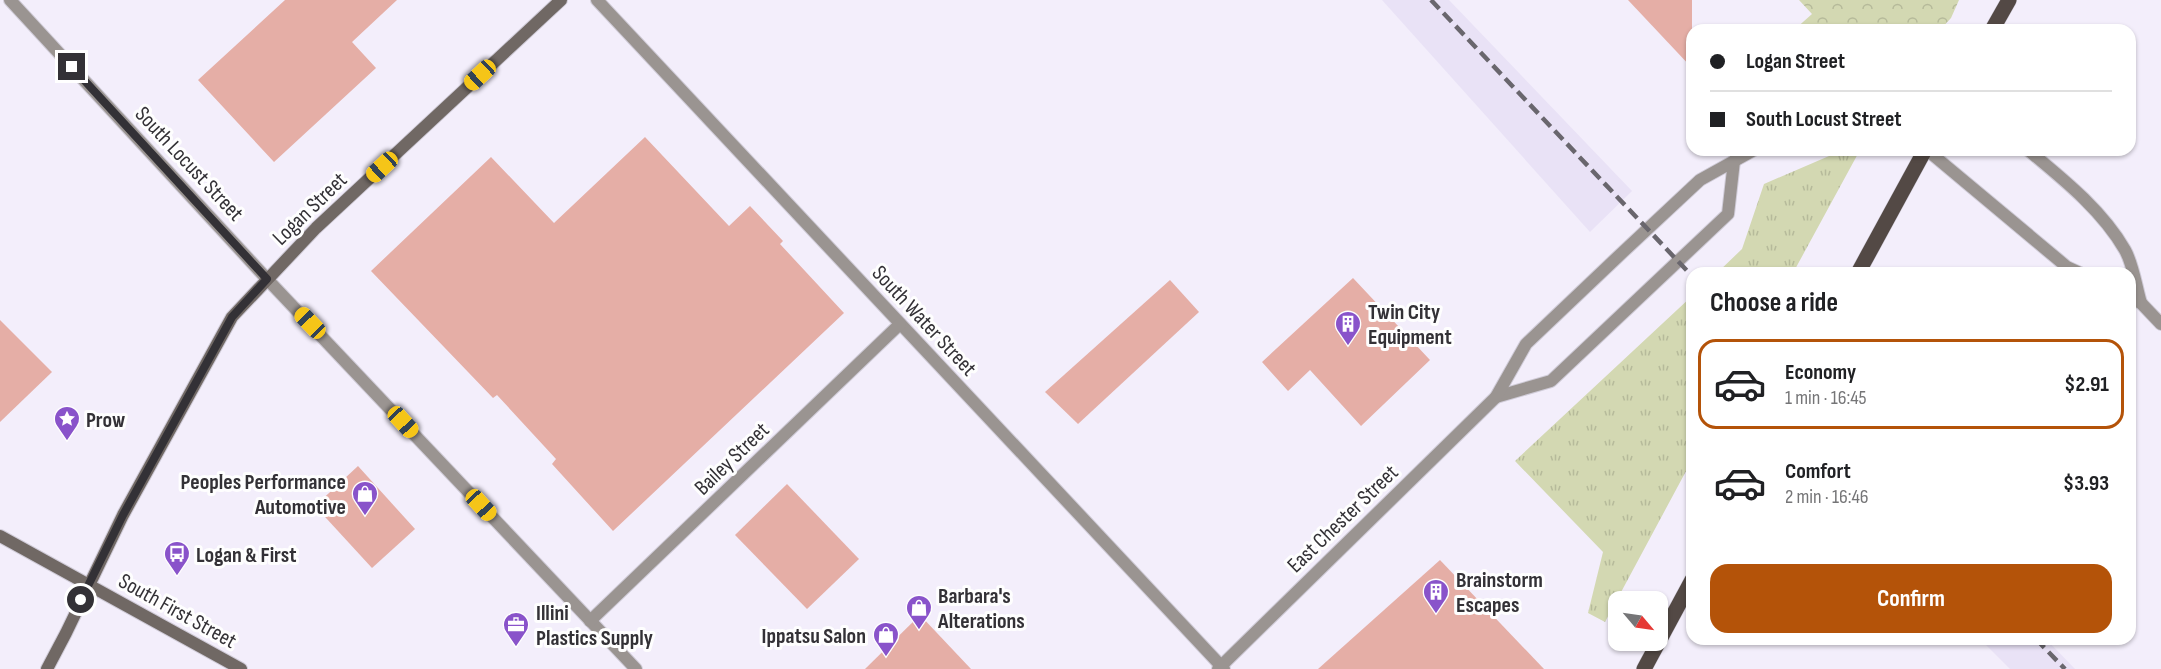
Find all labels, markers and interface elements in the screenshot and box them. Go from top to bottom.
text: Logan Street [1746,48,1845,75]
route end [58,53,85,80]
car [461,56,499,94]
street label: South Locust Street [129,101,249,227]
text: South Locust Street [1746,106,1902,133]
car [363,148,401,186]
street label: Logan Street [267,167,353,251]
street label: South Water Street [866,260,982,382]
text: Choose a ride [1710,287,1838,319]
place label: Twin City Equipment [1368,299,1452,351]
car [291,304,329,342]
building icon: Twin City Equipment [1333,309,1363,347]
icon: car [1713,357,1767,411]
text: Economy [1785,359,1856,386]
text: $2.91 [2064,371,2109,398]
text: 1 min · 16:45 [1785,386,1867,410]
car [384,403,422,441]
place icon: Prow [52,404,82,442]
place label: Prow [86,407,125,434]
street label: Bailey Street [689,417,775,501]
icon: car [1713,456,1767,510]
text: Comfort [1785,458,1851,485]
street label: East Chester Street [1282,459,1404,579]
place label: Peoples Performance Automotive [180,469,346,521]
text: $3.93 [2063,470,2109,497]
shop icon: Peoples Performance Automotive [350,479,380,517]
text: 2 min · 16:46 [1785,485,1869,509]
car [462,486,500,524]
bus stop icon: Logan & First [162,539,192,577]
place label: Logan & First [196,542,296,569]
button: Confirm [1710,564,2112,633]
place label: Brainstorm Escapes [1456,567,1543,619]
street label: South First Street [114,568,241,655]
building icon: Brainstorm Escapes [1421,577,1451,615]
place label: Barbara's Alterations [937,583,1025,635]
route start [67,586,94,613]
north arrow [1608,591,1668,651]
map controls [1608,591,1668,651]
shop icon: Barbara's Alterations [904,593,934,631]
place label: Illini Plastics Supply [536,600,653,652]
office icon: Illini Plastics Supply [501,610,531,648]
shop icon: Ippatsu Salon [871,620,901,658]
place label: Ippatsu Salon [762,623,866,650]

